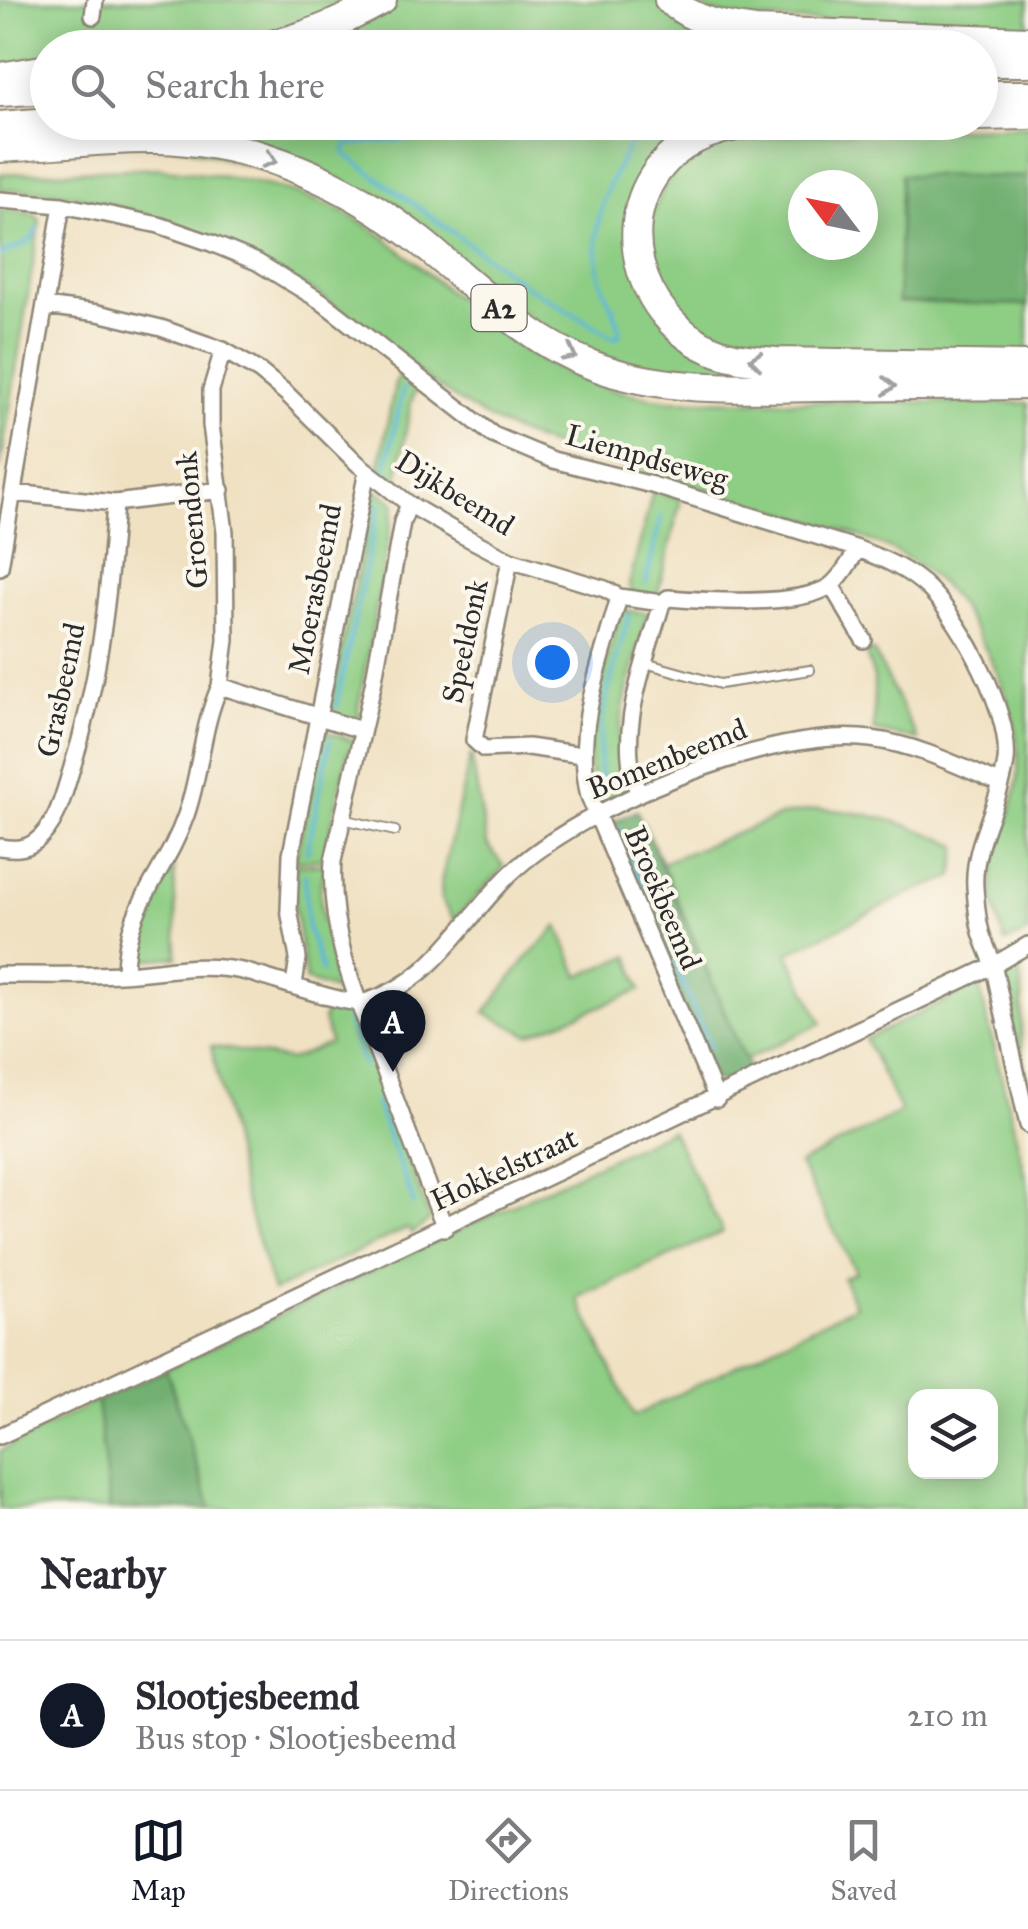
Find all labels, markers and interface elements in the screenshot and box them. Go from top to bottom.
search box [30,30,998,140]
icon: search [65,58,120,113]
text: Search here [145,62,325,108]
one-way arrow [261,148,278,168]
north arrow [788,170,878,260]
road number: A2 [472,285,526,331]
one-way arrow [559,342,577,361]
one-way arrow [747,350,763,371]
one-way arrow [882,376,898,397]
street label: Liempdseweg [562,417,733,498]
street label: Dijkbeemd [389,443,521,543]
street label: Groendonk [168,450,216,590]
street label: Moerasbeemd [281,501,349,677]
street label: Speeldonk [434,576,496,706]
street label: Grasbeemd [29,619,93,761]
your location [527,637,578,688]
street label: Bomenbeemd [582,711,752,807]
street label: Broekbeemd [617,821,709,975]
pin: A [360,990,426,1072]
street label: Hokkelstraat [425,1119,583,1219]
map controls [908,1389,998,1479]
button: layers [908,1389,998,1479]
text: Nearby [40,1548,165,1600]
text: Slootjesbeemd [135,1673,359,1719]
text: A [62,1696,83,1735]
text: 210 m [907,1696,988,1735]
text: Bus stop · Slootjesbeemd [135,1719,457,1758]
tab: Map [131,1813,186,1908]
tab: Directions [448,1813,569,1908]
tab: Saved [831,1813,897,1908]

